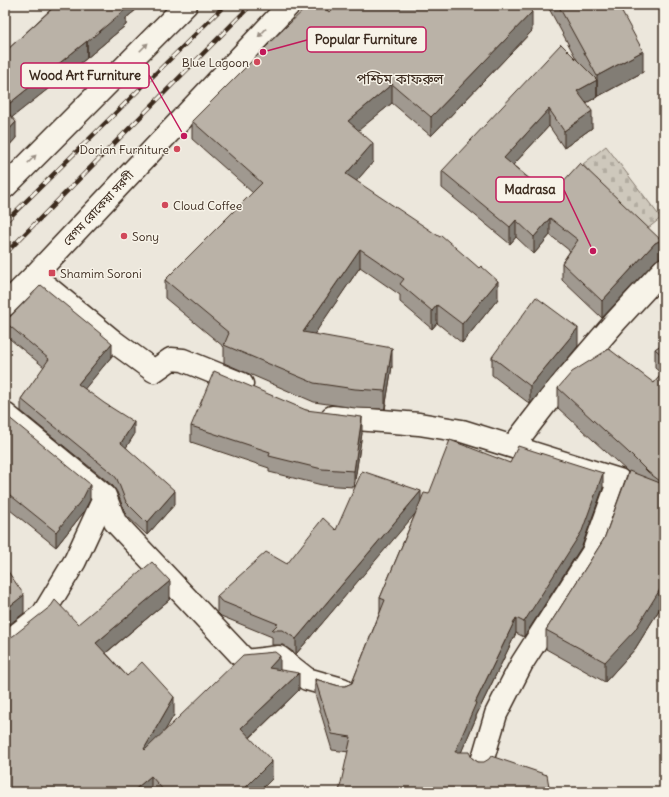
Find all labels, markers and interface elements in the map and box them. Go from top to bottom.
callout: Popular Furniture [307,27,426,52]
one-way arrow [258,29,267,38]
text: Popular Furniture [315,31,417,48]
one-way arrow [139,42,149,52]
place label: Blue Lagoon [182,55,249,70]
marker: Blue Lagoon [252,57,262,67]
callout: Wood Art Furniture [21,63,149,88]
text: Wood Art Furniture [29,67,141,84]
district label: পশ্চিম কাফরুল [357,70,444,88]
place label: Dorian Furniture [80,142,169,157]
marker: Dorian Furniture [172,144,182,154]
one-way arrow [28,154,37,164]
street label: বেগম রোকেয়া সরণী [59,167,137,249]
callout: Madrasa [496,177,564,202]
text: Madrasa [504,181,556,198]
place label: Cloud Coffee [173,198,242,213]
marker: Cloud Coffee [160,200,170,210]
place label: Sony [132,229,159,244]
marker: Sony [119,231,129,241]
place label: Shamim Soroni [60,266,142,281]
marker: Shamim Soroni [47,268,57,278]

